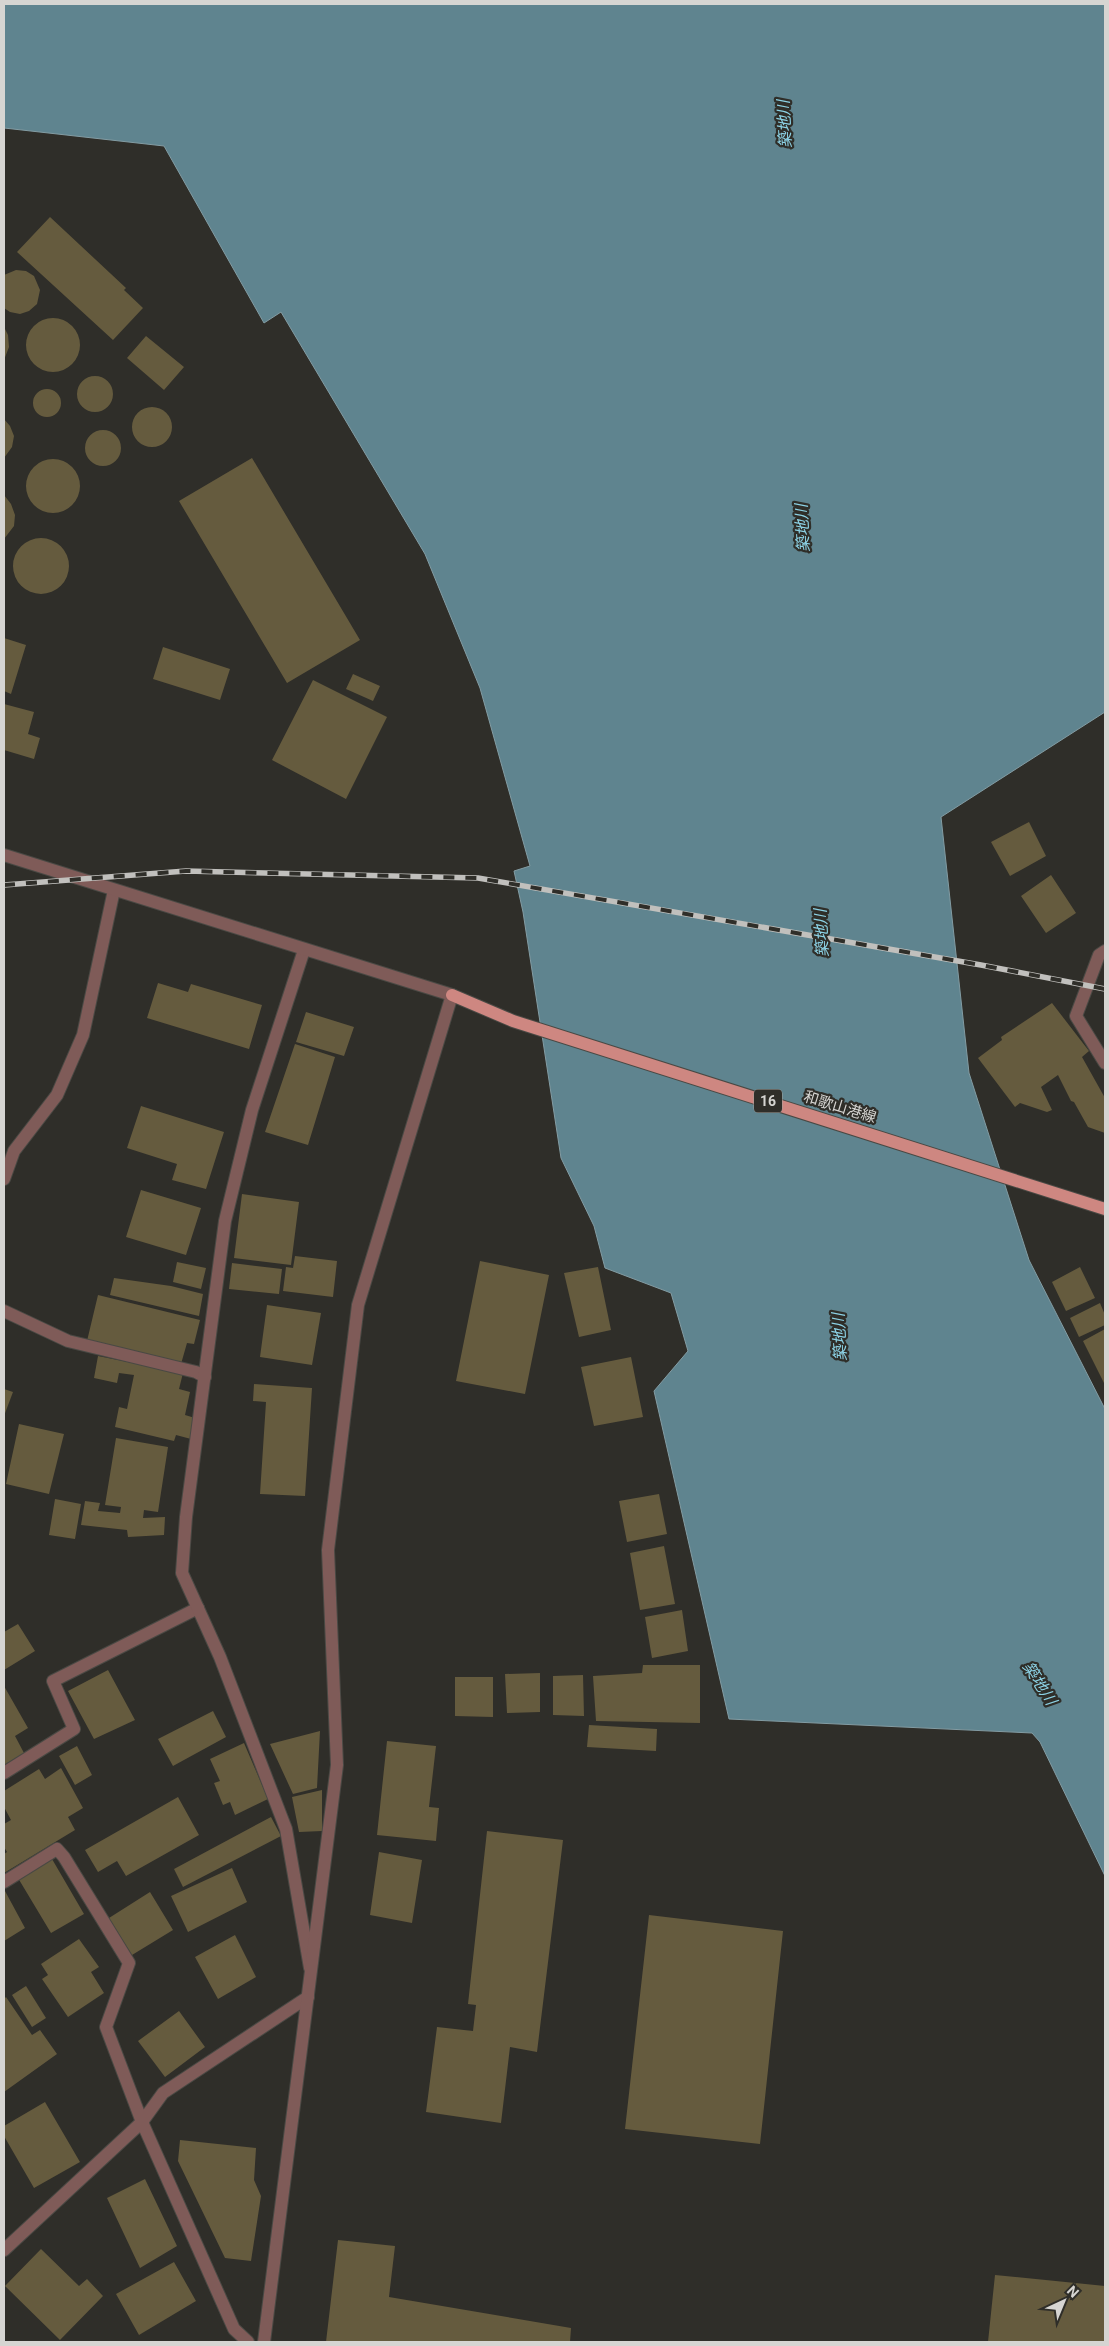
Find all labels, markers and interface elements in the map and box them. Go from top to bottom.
water label: 築地川 [774,98,795,148]
water label: 築地川 [792,502,813,552]
water label: 築地川 [811,907,832,957]
street label: 和歌山港線 [801,1087,879,1127]
road number: 16 [754,1090,782,1112]
water label: 築地川 [829,1311,850,1361]
water label: 築地川 [1019,1658,1062,1710]
north arrow [1039,2276,1089,2326]
text: N [1064,2282,1082,2301]

